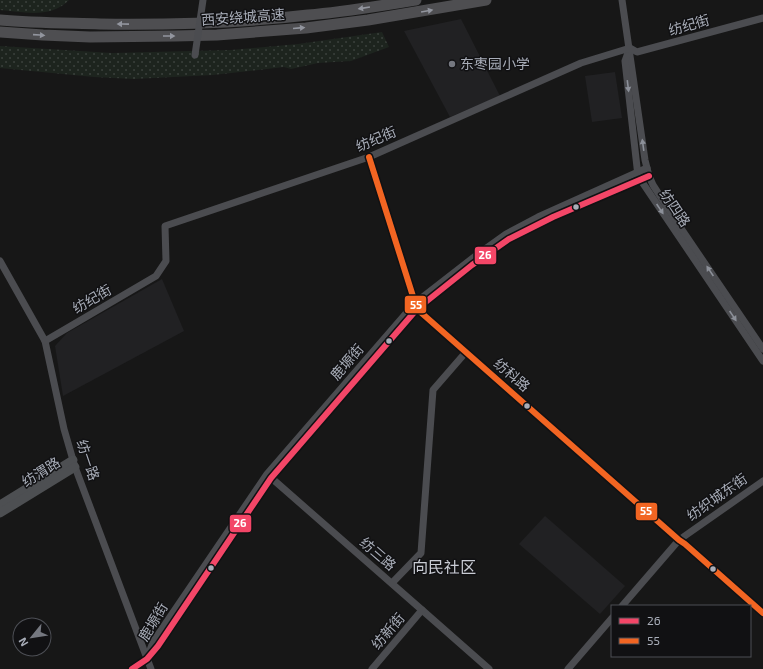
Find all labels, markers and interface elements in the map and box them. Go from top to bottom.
street label: 西安绕城高速 [200,5,285,28]
one-way arrow [358,5,370,11]
one-way arrow [421,8,433,14]
street label: 纺纪街 [666,11,711,38]
one-way arrow [116,21,129,27]
one-way arrow [293,25,305,32]
one-way arrow [33,31,45,38]
one-way arrow [163,33,176,39]
place label: 东枣园小学 [460,55,530,72]
marker: 东枣园小学 [447,59,457,69]
one-way arrow [624,80,631,92]
street label: 纺纪街 [353,123,398,155]
one-way arrow [640,139,646,151]
street label: 纺四路 [657,186,694,230]
unlabelled marker [571,202,581,212]
one-way arrow [656,203,664,214]
line badge: 26 [474,246,497,265]
text: 26 [479,248,492,261]
one-way arrow [706,266,714,276]
street label: 纺纪街 [69,281,114,316]
line badge: 55 [404,295,427,314]
text: 55 [410,298,422,311]
one-way arrow [729,311,737,322]
unlabelled marker [384,336,394,346]
street label: 鹿塬街 [326,340,367,383]
street label: 纺科路 [491,354,534,395]
unlabelled marker [522,401,532,411]
street label: 纺一路 [74,437,103,482]
street label: 纺渭路 [18,453,63,490]
street label: 纺织城东街 [683,470,750,524]
line badge: 55 [635,502,658,521]
text: 55 [640,504,652,517]
line badge: 26 [229,514,252,533]
text: 26 [234,516,247,529]
street label: 纺三路 [357,533,400,574]
district label: 向民社区 [412,557,476,576]
unlabelled marker [206,563,216,573]
unlabelled marker [708,564,718,574]
street label: 鹿塬街 [134,599,171,644]
legend [611,605,751,657]
street label: 纺新街 [367,609,408,652]
text: 26 [647,613,661,627]
north arrow [12,617,52,657]
text: 55 [647,633,660,647]
text: N [15,636,31,649]

